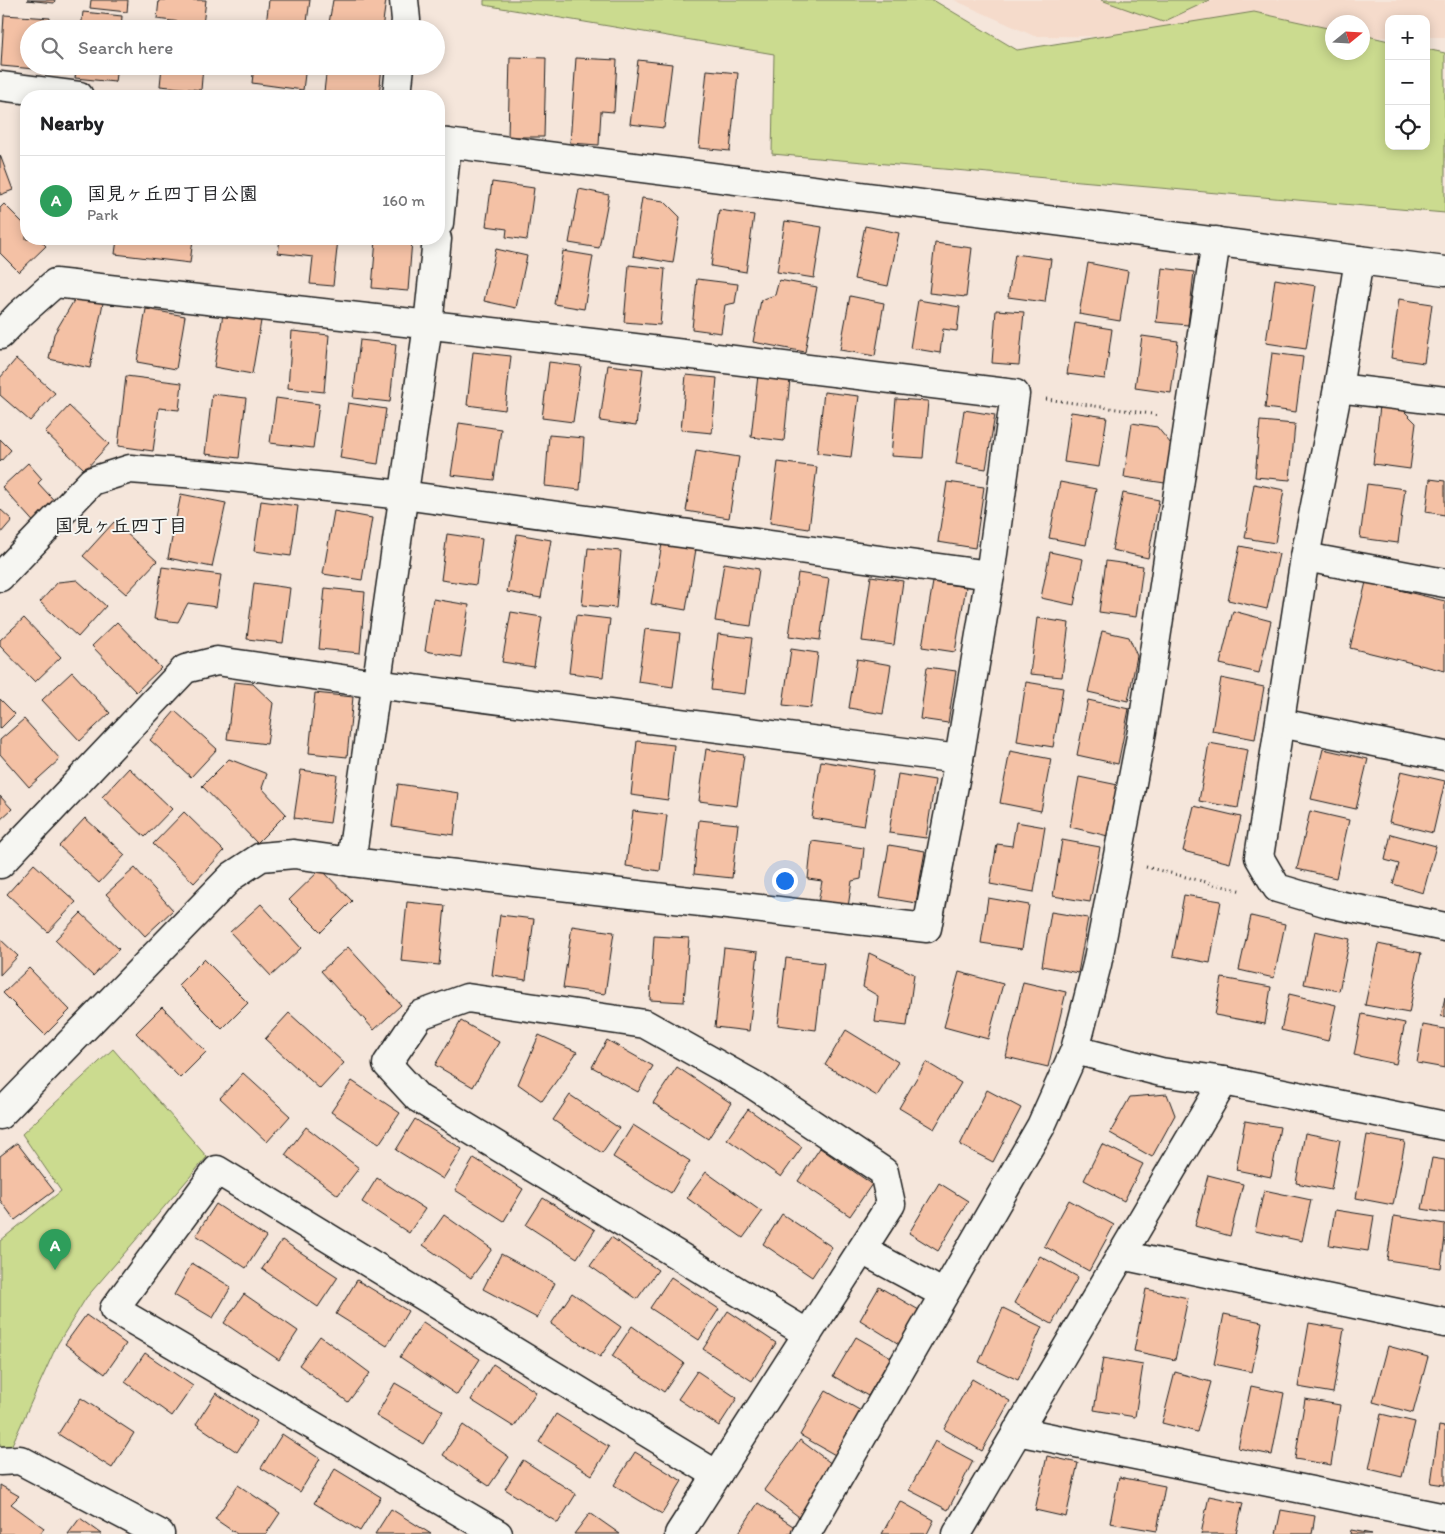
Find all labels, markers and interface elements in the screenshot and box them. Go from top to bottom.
north arrow [1325,15,1370,60]
map controls [1385,15,1430,150]
button: + [1385,15,1430,60]
search box [20,20,445,75]
icon: search [38,34,66,62]
text: Search here [78,36,173,59]
button: − [1385,60,1430,105]
button: locate [1385,105,1430,150]
text: Nearby [40,110,104,135]
text: 国見ヶ丘四丁目公園 [87,182,258,205]
text: A [51,191,61,210]
text: 160 m [382,191,425,210]
text: Park [87,205,118,224]
district label: 国見ヶ丘四丁目 [54,514,188,537]
your location [772,868,798,894]
pin: A [39,1229,71,1270]

